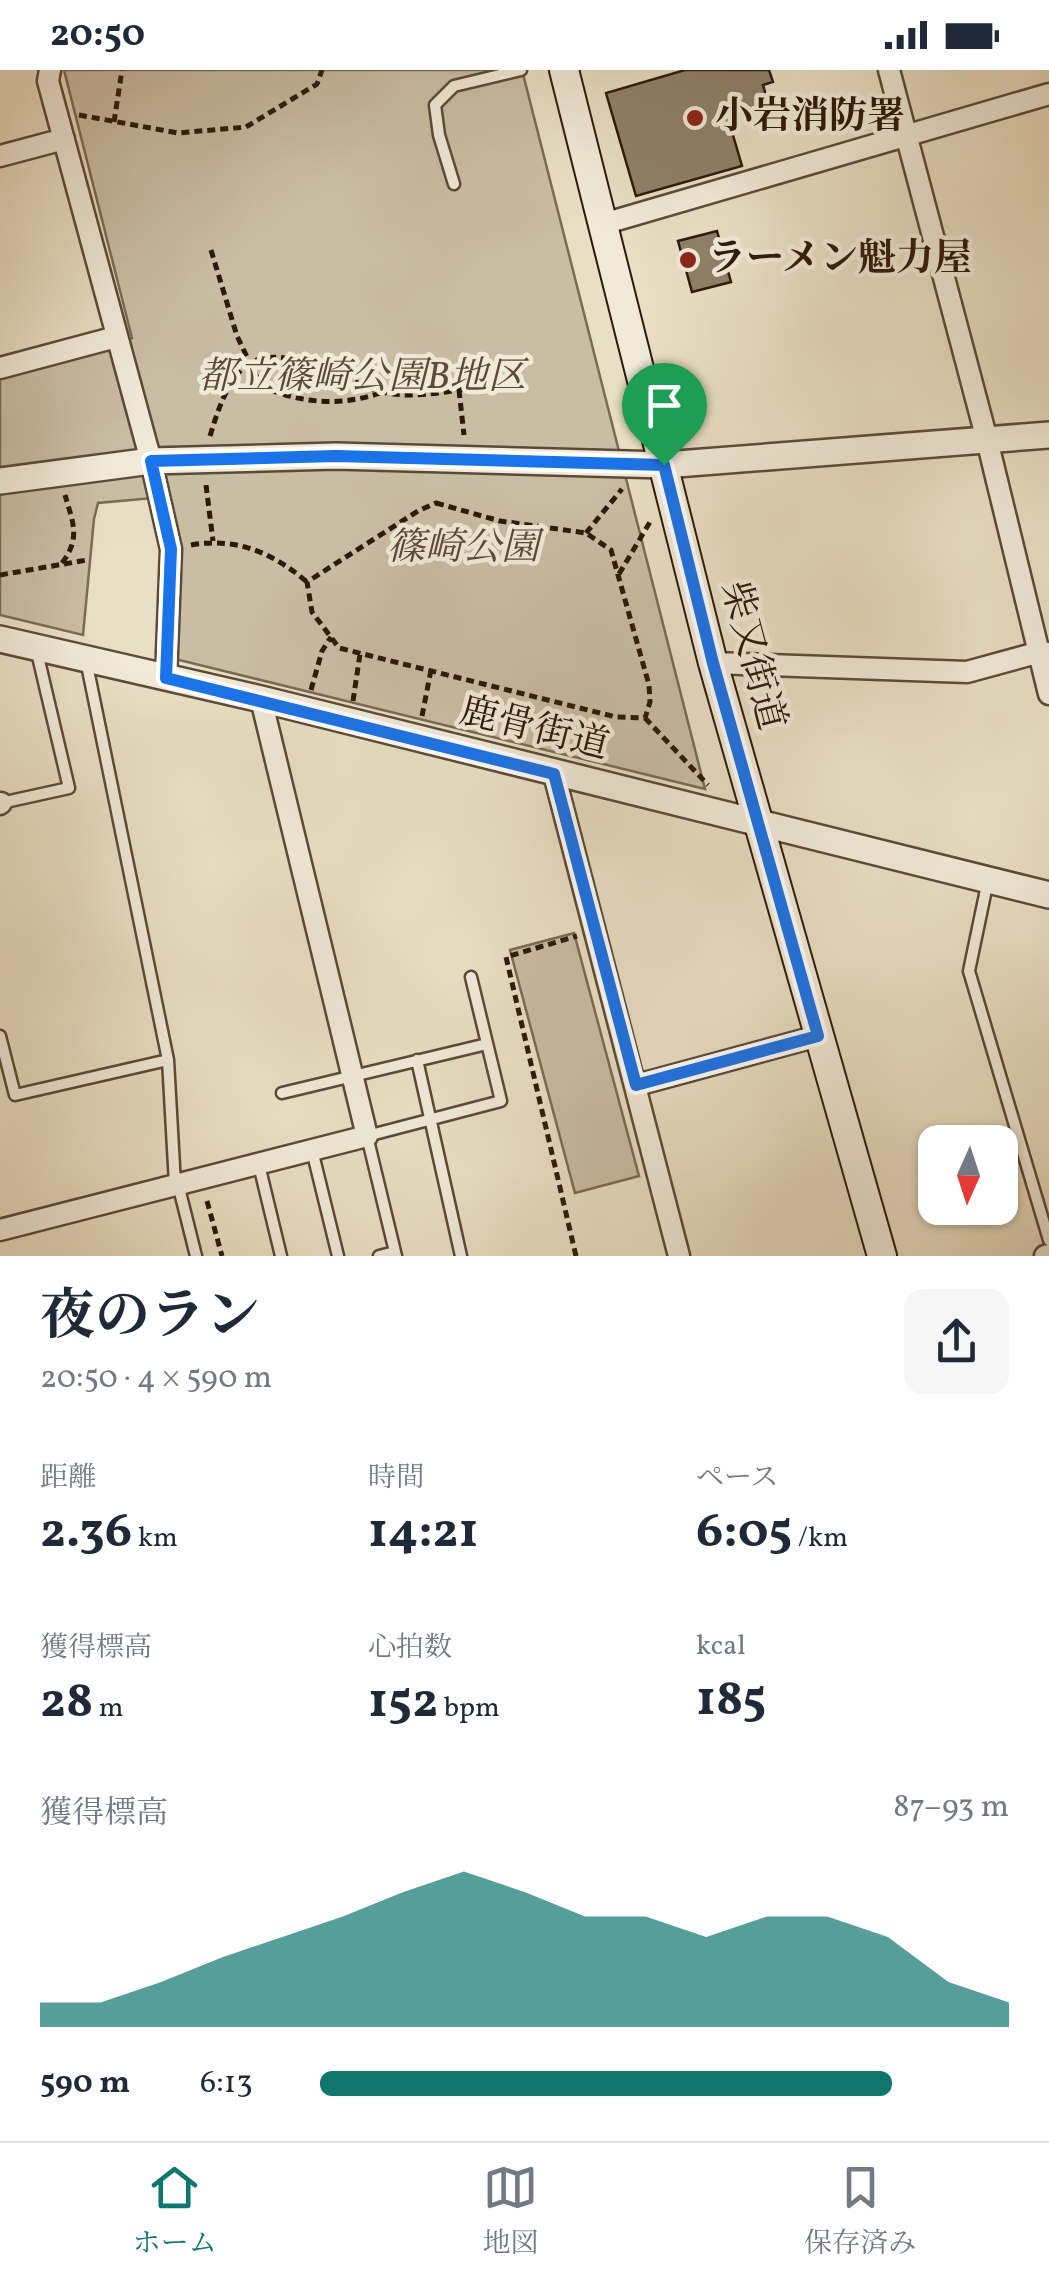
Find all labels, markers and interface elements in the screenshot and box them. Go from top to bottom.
text: 20:50 [50,9,145,62]
place label: 小岩消防署 [715,92,905,145]
marker: 小岩消防署 [684,107,706,129]
place label: ラーメン魁力屋 [708,234,972,287]
marker: ラーメン魁力屋 [677,249,699,271]
park label: 都立篠崎公園B地区 [199,352,529,405]
pin [622,363,707,466]
icon: arrive [637,378,692,433]
park label: 篠崎公園 [387,523,545,576]
street label: 柴又街道 [706,576,796,736]
street label: 鹿骨街道 [454,686,614,774]
north arrow [918,1125,1018,1225]
map controls [918,1125,1018,1225]
text: 夜のラン [40,1281,260,1357]
button: share [904,1289,1009,1394]
text: 20:50 · 4 × 590 m [40,1357,272,1401]
text: 距離 [40,1459,96,1498]
text: 時間 [368,1459,424,1498]
text: ペース [696,1459,779,1498]
text: 2.36 [40,1498,132,1568]
text: 14:21 [368,1498,479,1568]
text: 6:05 [696,1498,792,1568]
text: km [132,1519,178,1558]
text: /km [792,1519,848,1558]
text: kcal [696,1627,746,1666]
text: 獲得標高 [40,1629,152,1668]
text: 心拍数 [368,1629,452,1668]
text: 185 [696,1666,766,1736]
text: 28 [40,1668,93,1738]
text: 152 [368,1668,438,1738]
text: m [93,1689,124,1728]
text: bpm [438,1689,500,1728]
text: 87–93 m [893,1786,1009,1830]
text: 獲得標高 [40,1793,168,1837]
text: 590 m [40,2062,130,2106]
text: 6:13 [200,2062,253,2106]
tab: ホーム [133,2160,217,2264]
tab: 地図 [482,2160,538,2264]
tab: 保存済み [804,2160,916,2264]

